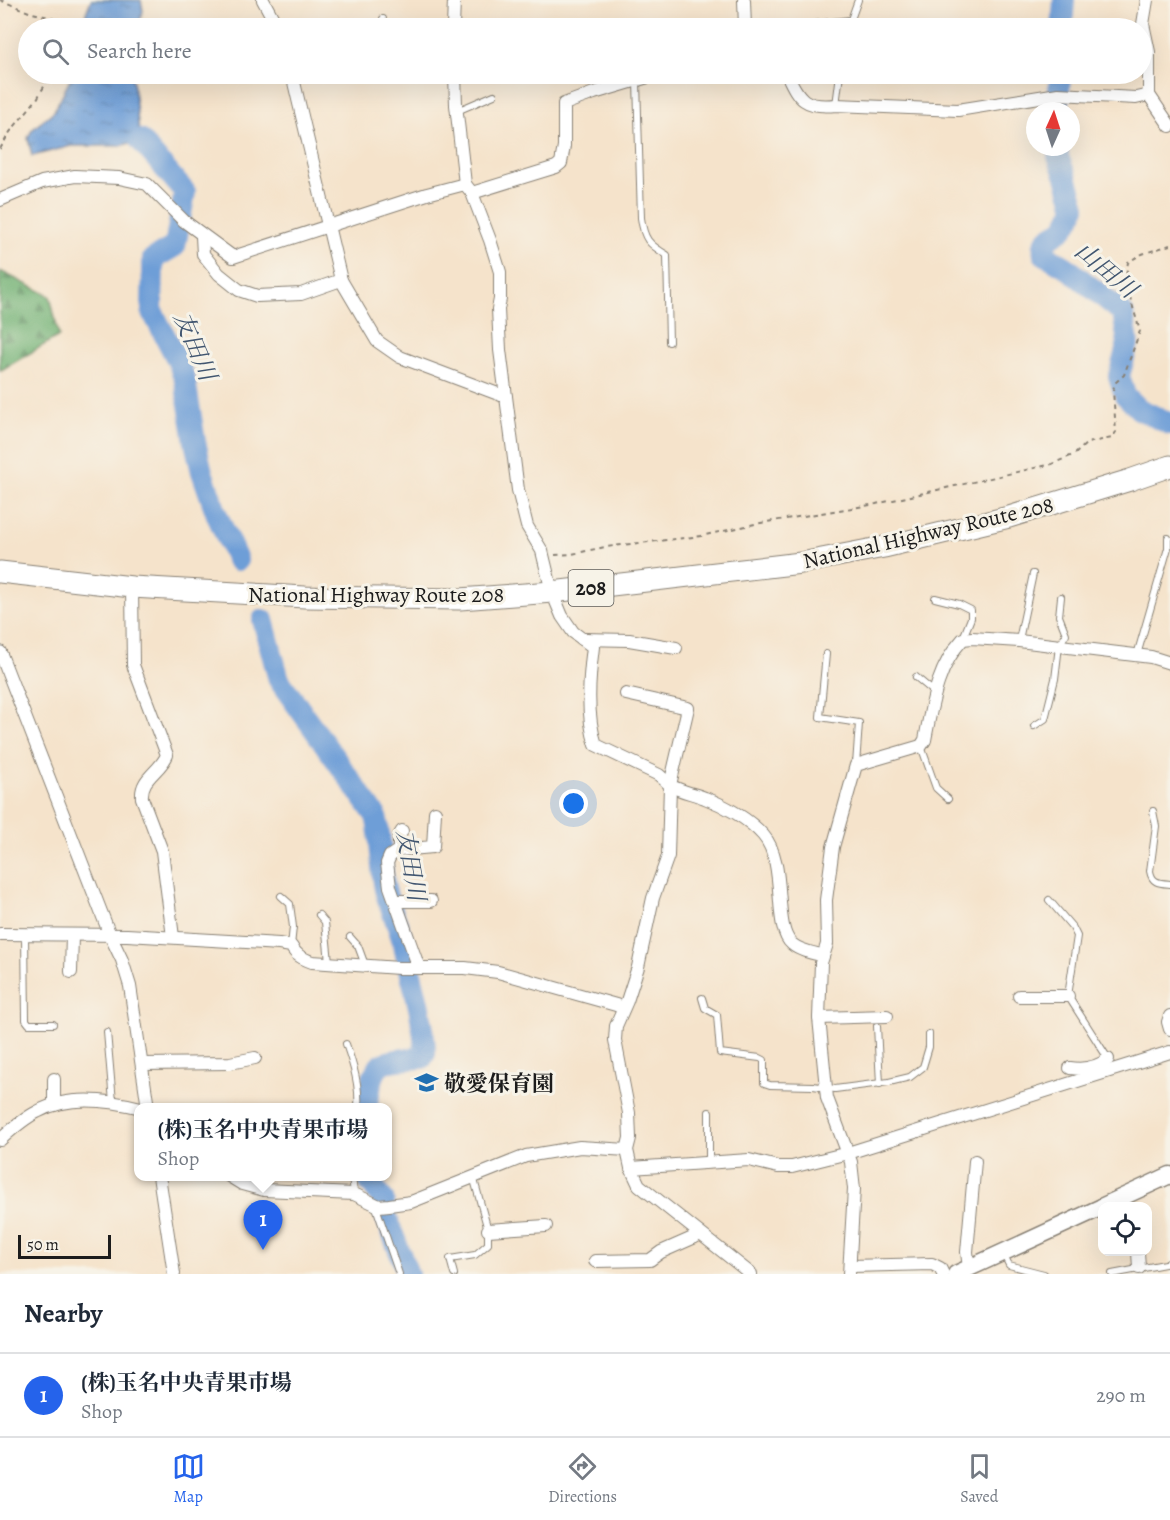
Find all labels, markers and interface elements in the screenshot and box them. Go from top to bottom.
search box [18,18,1152,84]
icon: search [39,35,72,68]
text: Search here [87,36,192,66]
north arrow [1026,102,1080,156]
water label: 山田川 [1068,235,1146,307]
water label: 友田川 [166,307,225,388]
street label: National Highway Route 208 [800,490,1056,576]
road number: 208 [568,570,614,606]
street label: National Highway Route 208 [248,580,504,610]
your location [559,789,588,818]
water label: 友田川 [389,827,434,906]
place label: 敬愛保育園 [444,1069,554,1099]
school or university icon: 敬愛保育園 [413,1070,439,1096]
popup [134,1103,392,1181]
text: (株)玉名中央青果市場 [158,1115,368,1145]
text: Shop [158,1145,199,1172]
pin: 1 [244,1200,282,1250]
map controls [1098,1202,1152,1256]
button: locate [1098,1202,1152,1256]
scale bar [18,1232,111,1260]
text: 50 m [27,1234,59,1256]
text: Nearby [24,1296,103,1331]
text: (株)玉名中央青果市場 [81,1368,292,1398]
text: 1 [40,1382,47,1409]
text: 290 m [1096,1382,1146,1409]
text: Shop [81,1398,123,1425]
tab: Map [172,1450,205,1508]
tab: Directions [548,1450,617,1508]
tab: Saved [960,1450,998,1508]

